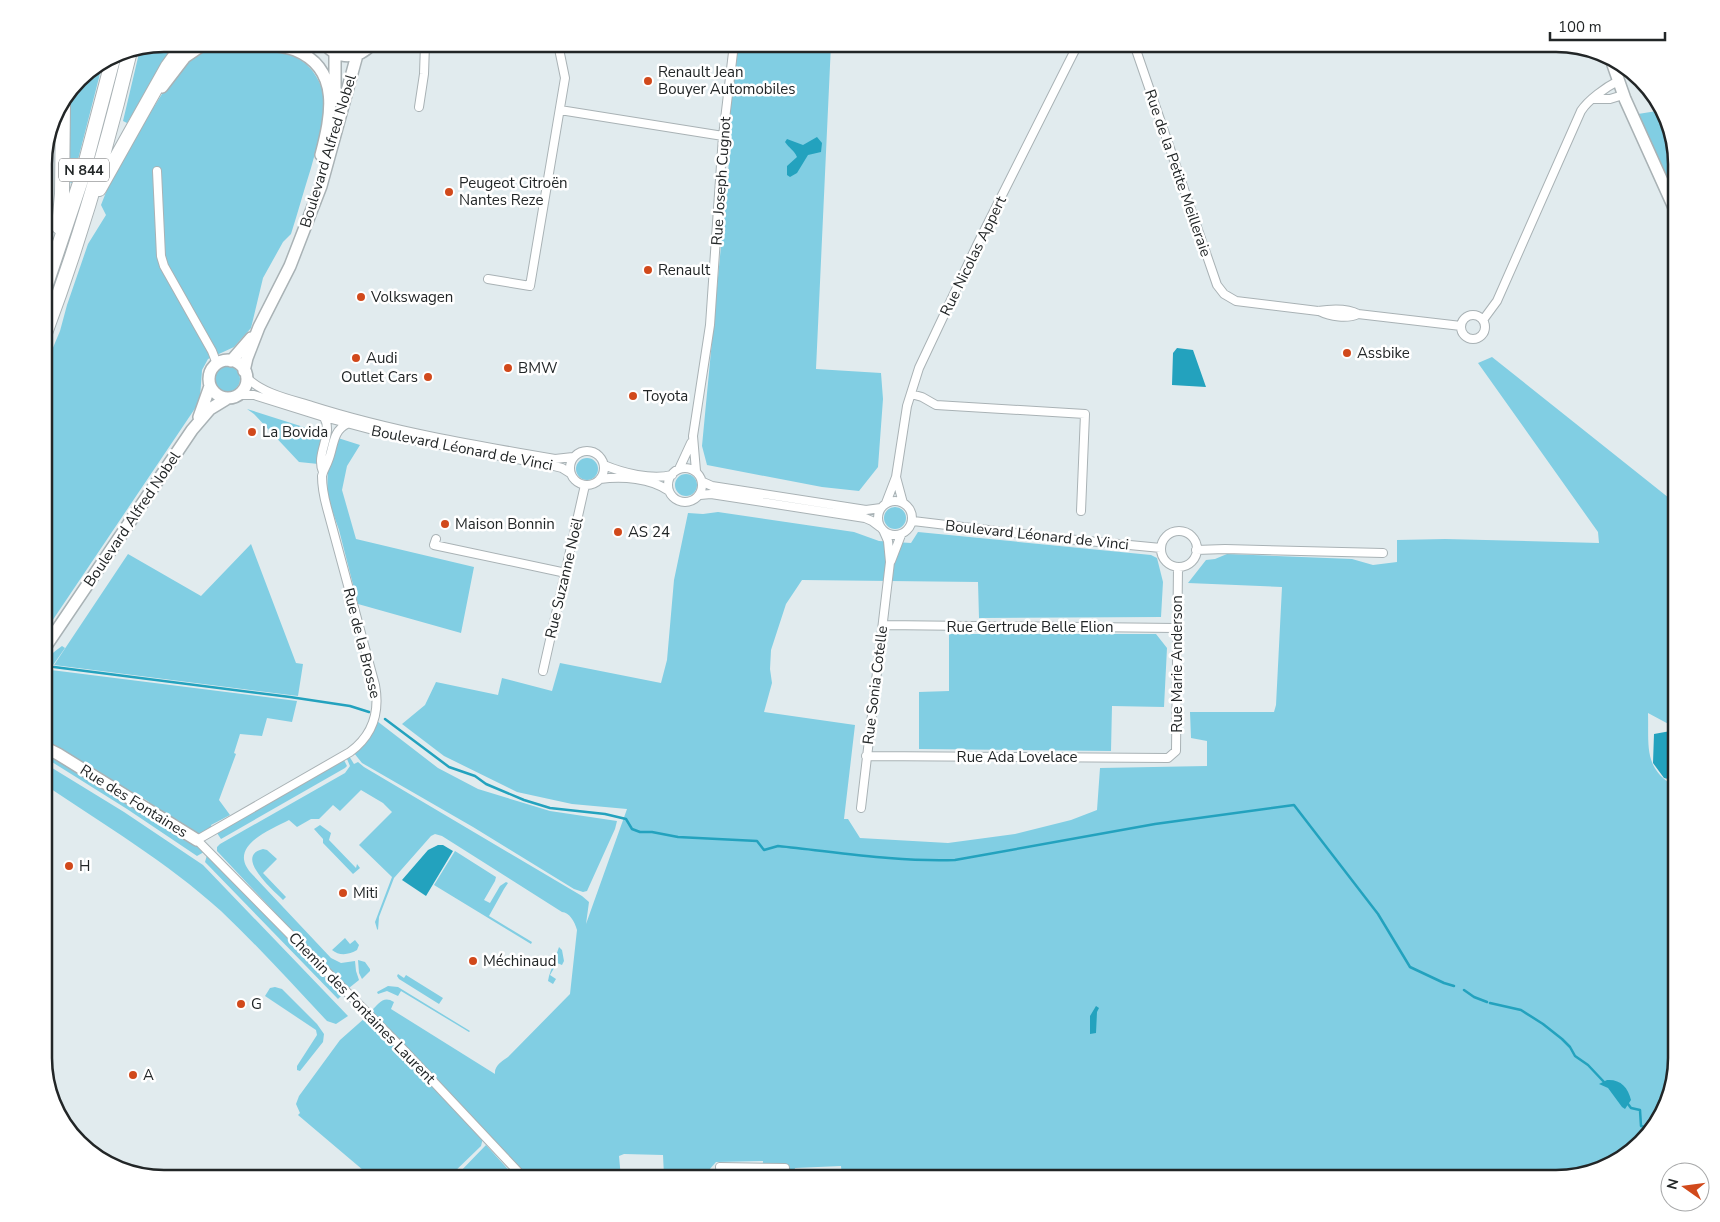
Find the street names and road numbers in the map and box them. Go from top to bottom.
street label: Boulevard Alfred Nobel [295,71,361,230]
street label: Rue de la Petite Meilleraie [1140,87,1216,259]
street label: Rue Joseph Cugnot [707,115,736,246]
road number: N 844 [59,158,109,182]
street label: Rue Nicolas Appert [935,192,1011,319]
street label: Boulevard Léonard de Vinci [369,421,555,475]
street label: Boulevard Alfred Nobel [79,447,185,591]
street label: Rue Suzanne Noël [540,515,588,640]
street label: Boulevard Léonard de Vinci [944,515,1130,555]
street label: Rue de la Brosse [339,586,385,700]
street label: Rue Marie Anderson [1167,595,1187,733]
street label: Rue Gertrude Belle Elion [947,617,1113,637]
street label: Rue Sonia Cotelle [858,624,892,745]
street label: Rue Ada Lovelace [957,747,1077,767]
street label: Rue des Fontaines [76,760,192,842]
street label: Chemin des Fontaines Laurent [284,928,440,1089]

